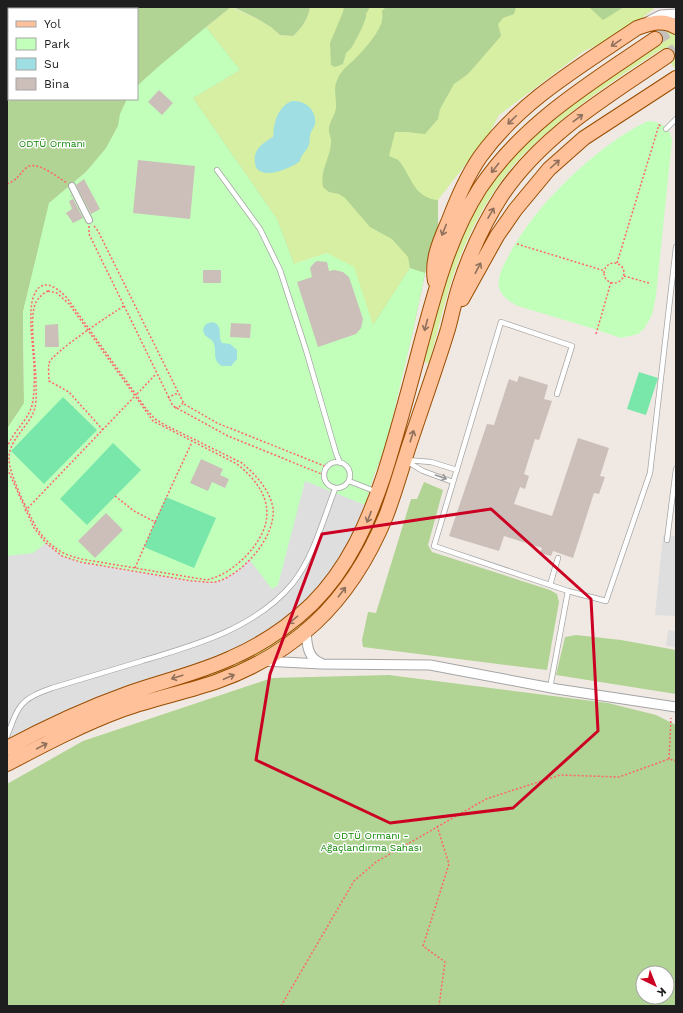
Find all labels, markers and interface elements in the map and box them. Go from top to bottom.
legend [8,8,138,100]
text: Yol [44,17,61,31]
text: Park [44,37,70,51]
one-way arrow [611,39,622,47]
text: Su [44,57,59,71]
text: Bina [44,77,69,91]
one-way arrow [572,114,583,122]
one-way arrow [507,115,517,125]
park label: ODTÜ Ormanı [19,138,85,149]
one-way arrow [550,159,560,169]
one-way arrow [491,163,499,174]
one-way arrow [488,207,496,219]
one-way arrow [440,224,448,236]
one-way arrow [475,262,483,274]
one-way arrow [422,318,429,331]
one-way arrow [409,430,417,442]
one-way arrow [435,474,447,482]
one-way arrow [365,510,373,522]
one-way arrow [338,587,347,598]
one-way arrow [288,616,299,625]
one-way arrow [222,672,234,680]
one-way arrow [171,674,184,681]
one-way arrow [35,742,47,749]
park label: ODTÜ Ormanı - Ağaçlandırma Sahası [320,830,422,853]
north arrow [635,965,675,1005]
text: K [654,985,669,1000]

